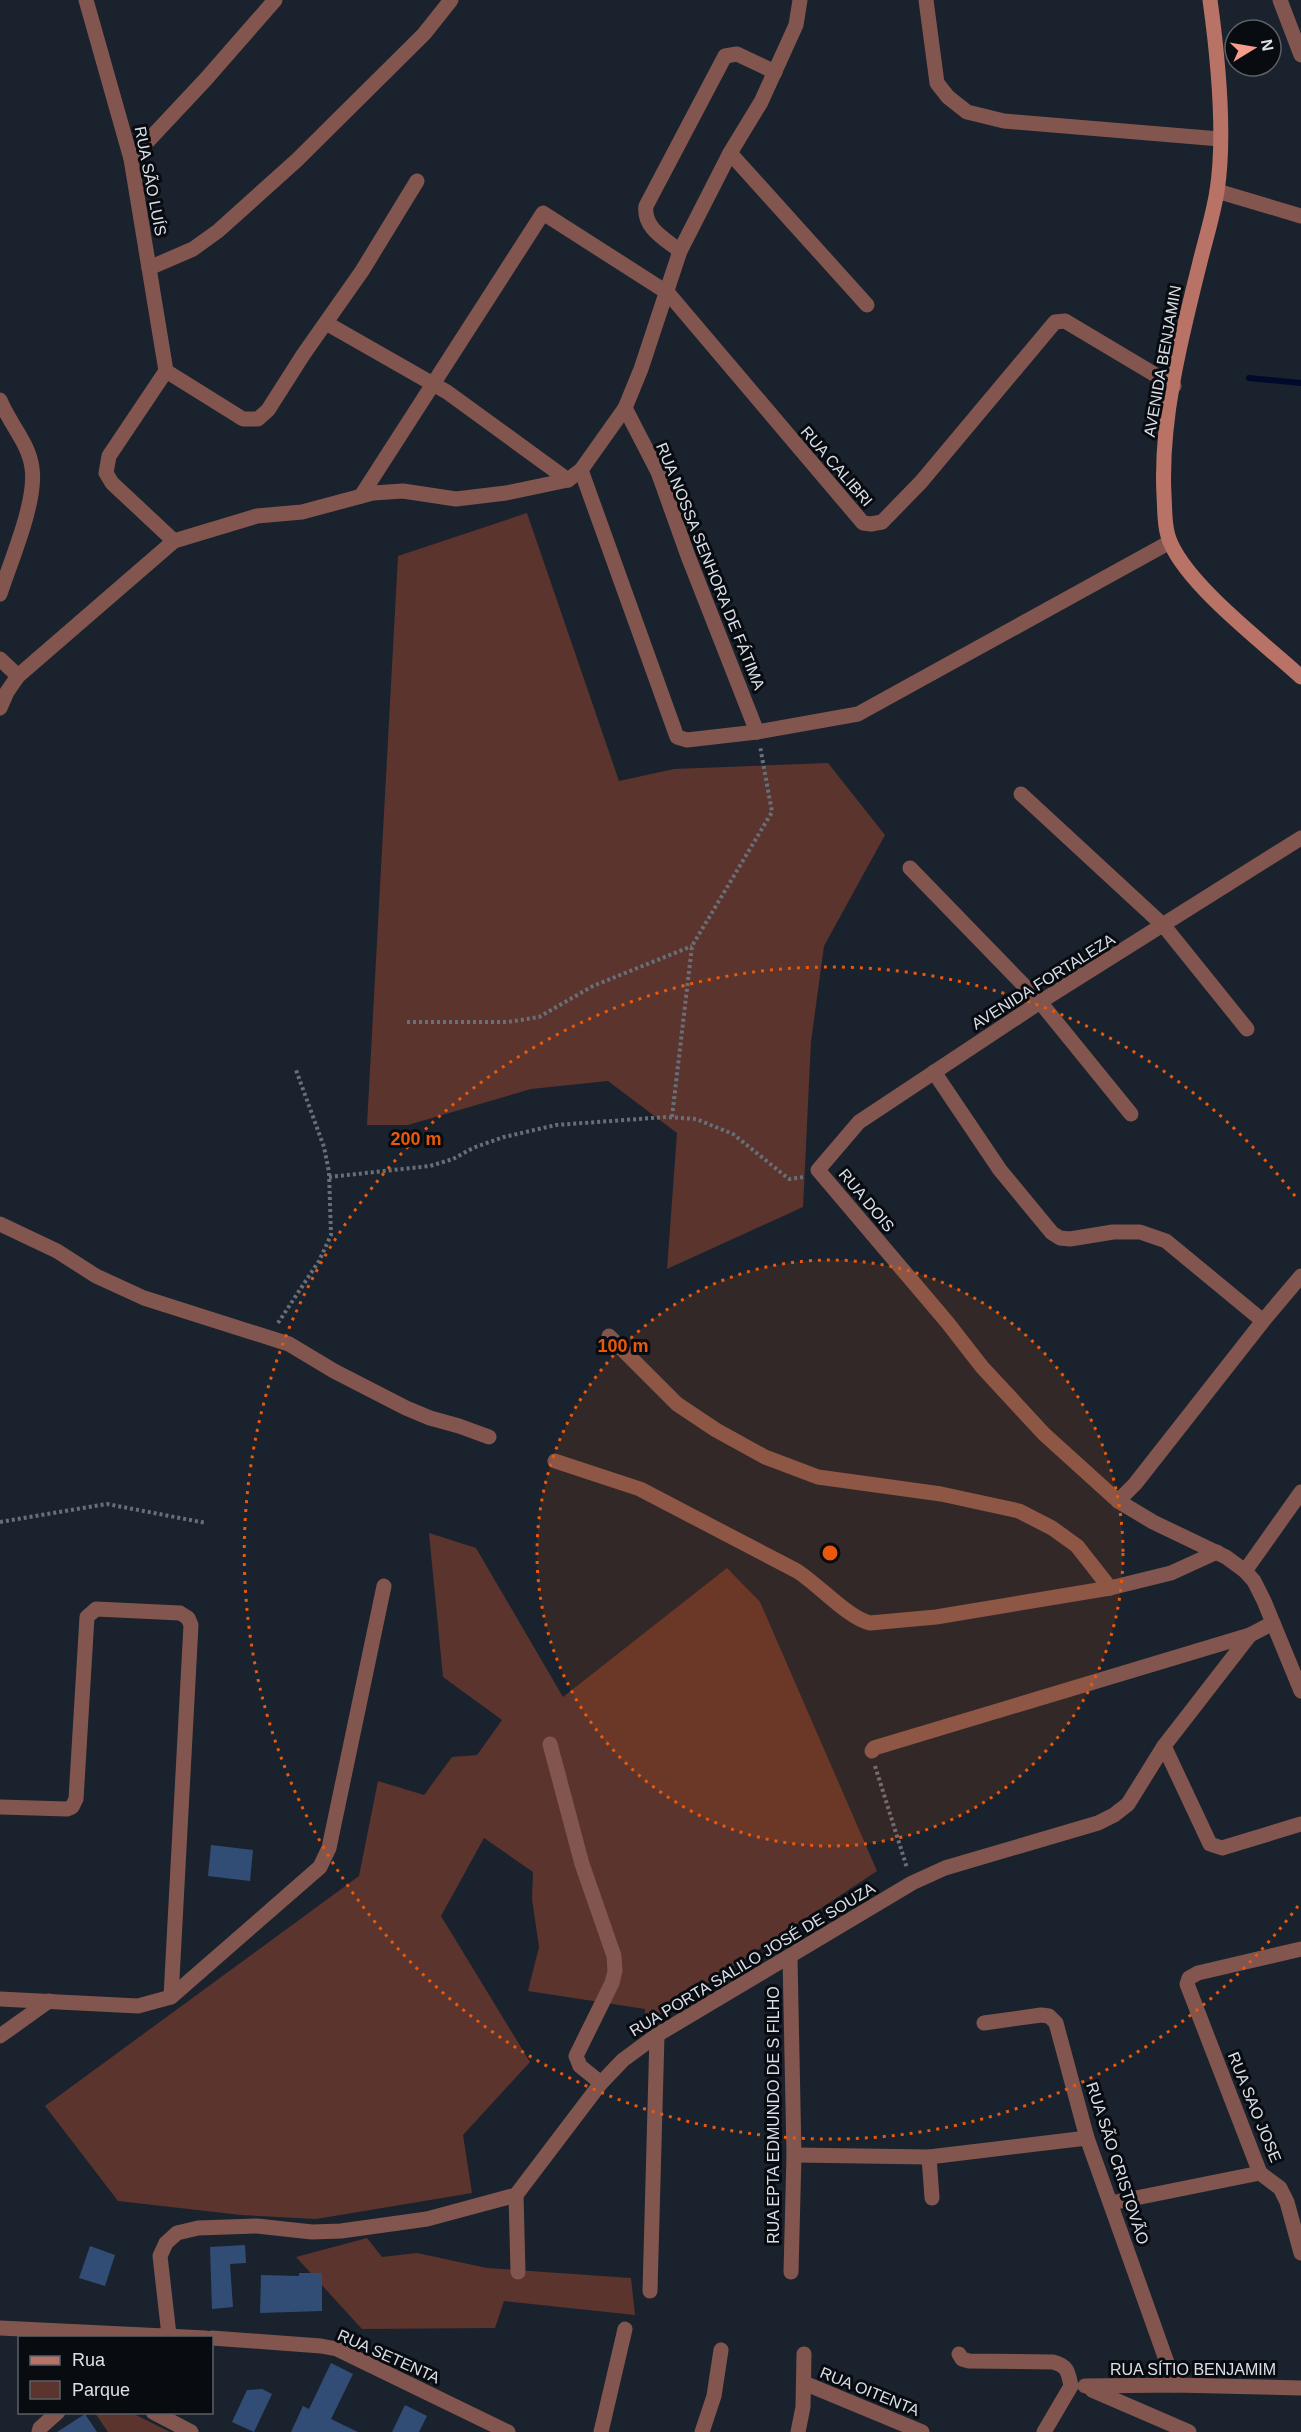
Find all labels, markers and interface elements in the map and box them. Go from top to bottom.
north arrow [1223,18,1283,78]
text: N [1258,38,1277,53]
street label: RUA SÃO LUÍS [132,125,171,237]
street label: AVENIDA BENJAMIN [1141,284,1184,438]
street label: RUA CALIBRI [798,423,876,509]
street label: RUA NOSSA SENHORA DE FÁTIMA [653,440,769,692]
street label: AVENIDA FORTALEZA [969,930,1118,1032]
text: 200 m [390,1129,442,1149]
street label: RUA DOIS [836,1166,898,1235]
text: 100 m [597,1336,649,1356]
centre of rings [820,1543,840,1563]
street label: RUA PORTA SALILO JOSÉ DE SOUZA [626,1878,878,2040]
street label: RUA EPTA EDMUNDO DE S FILHO [765,1986,782,2244]
street label: RUA SAO JOSE [1225,2050,1284,2165]
street label: RUA SÃO CRISTOVÃO [1083,2079,1154,2246]
street label: RUA SETENTA [335,2326,443,2387]
legend [18,2336,213,2414]
text: Rua [72,2350,106,2370]
street label: RUA SÍTIO BENJAMIM [1110,2360,1276,2378]
street label: RUA OITENTA [818,2364,922,2419]
text: Parque [72,2380,130,2400]

